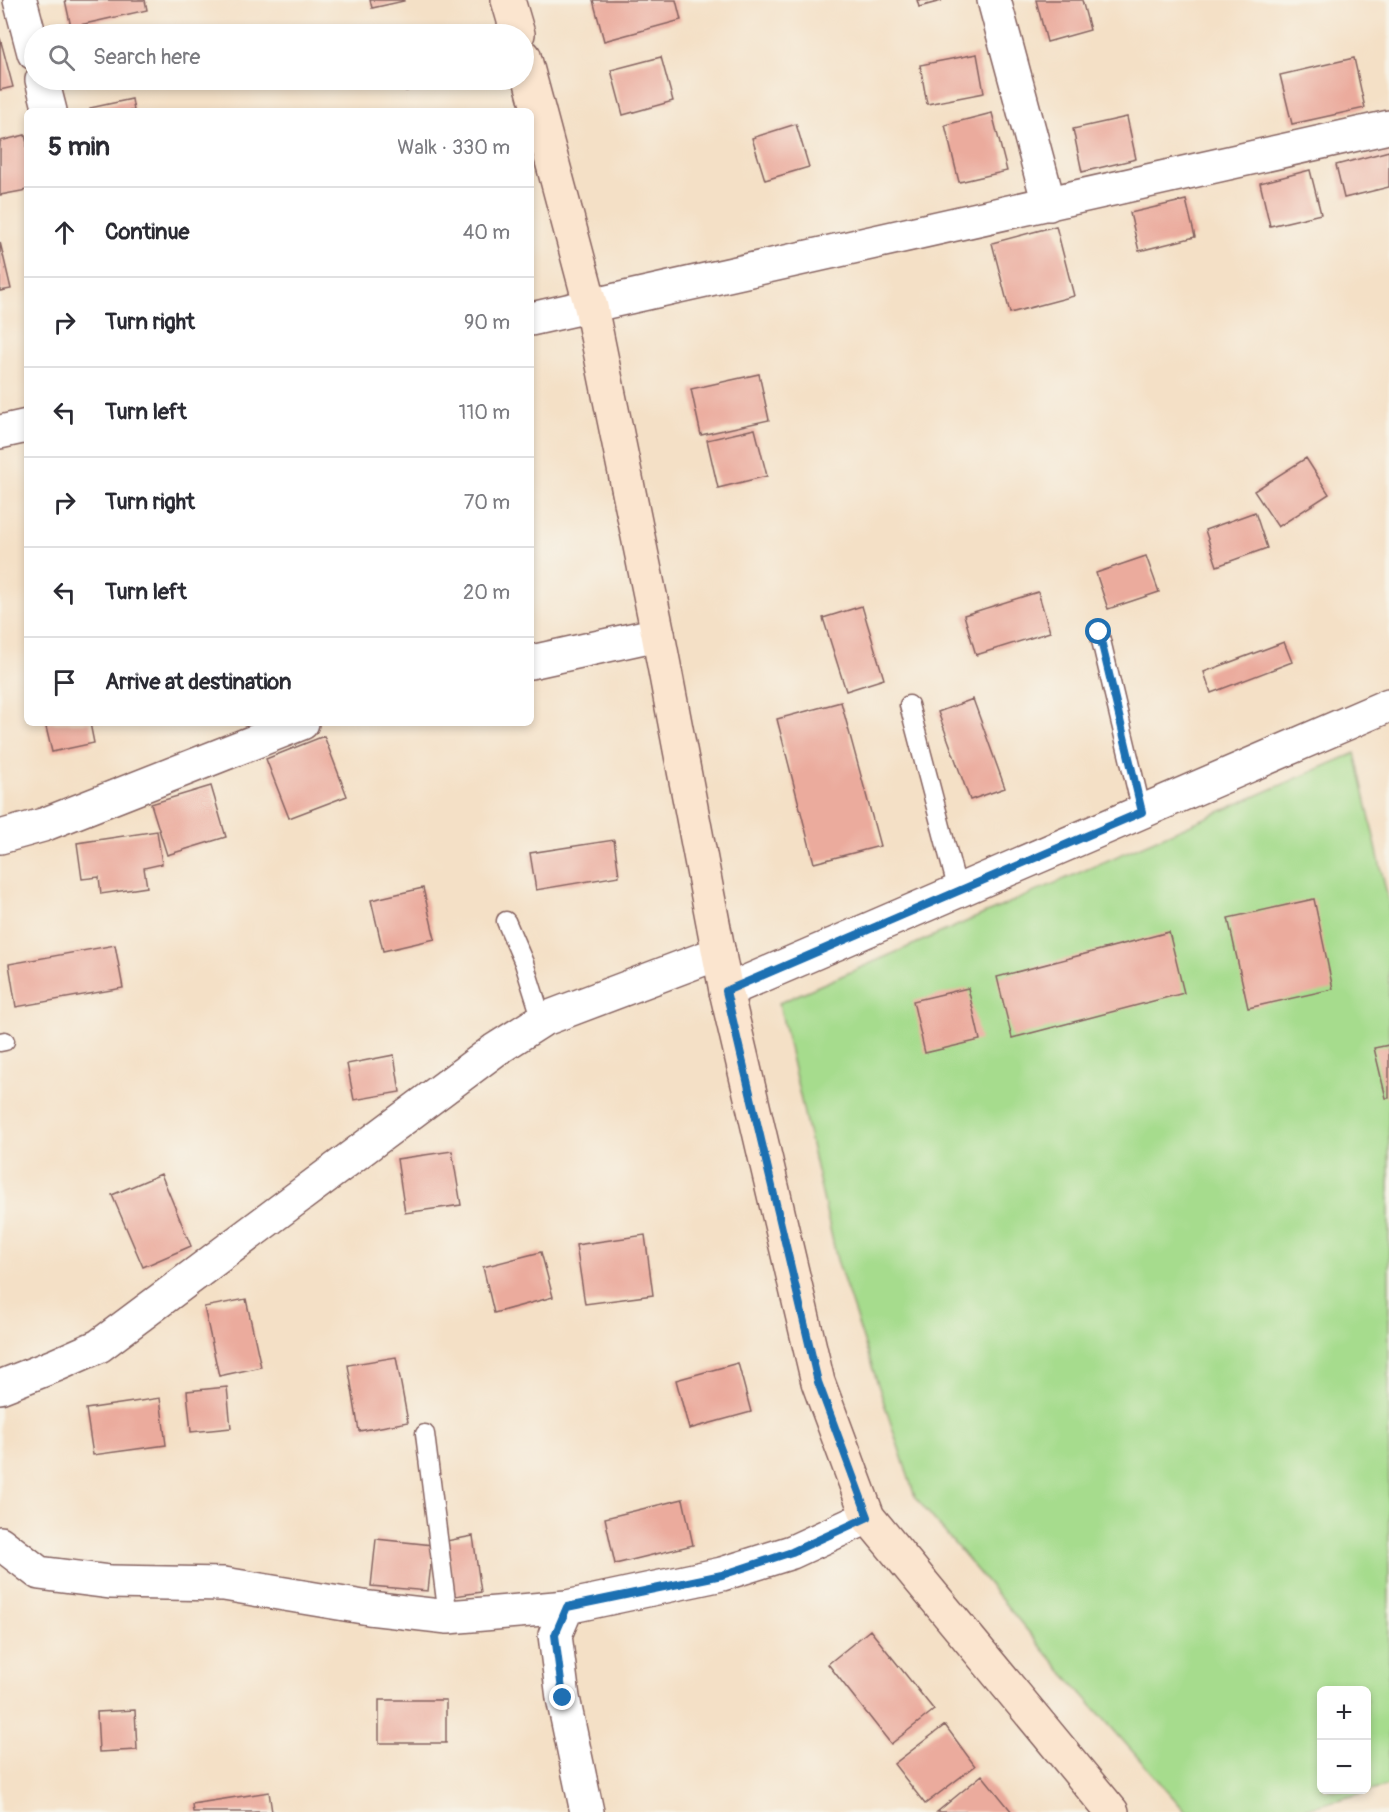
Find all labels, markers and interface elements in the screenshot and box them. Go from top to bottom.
search box [24,24,534,90]
icon: search [45,41,78,74]
text: Search here [93,43,200,71]
text: 5 min [48,131,110,163]
text: Walk · 330 m [397,135,510,160]
icon: ahead [48,216,81,249]
text: Continue [105,218,189,246]
text: 40 m [463,220,510,245]
icon: right [48,306,81,339]
text: Turn right [105,308,195,336]
text: 90 m [464,310,510,335]
icon: left [48,396,81,429]
text: Turn left [105,398,187,426]
text: 110 m [459,400,510,425]
icon: right [48,486,81,519]
text: Turn right [105,488,195,516]
text: 70 m [464,490,510,515]
icon: left [48,576,81,609]
text: Turn left [105,578,187,606]
text: 20 m [463,580,510,605]
route start [1085,618,1111,644]
icon: arrive [48,666,81,699]
text: Arrive at destination [105,668,291,696]
route end [549,1684,575,1710]
map controls [1317,1686,1371,1794]
button: + [1317,1686,1371,1740]
button: − [1317,1740,1371,1794]

